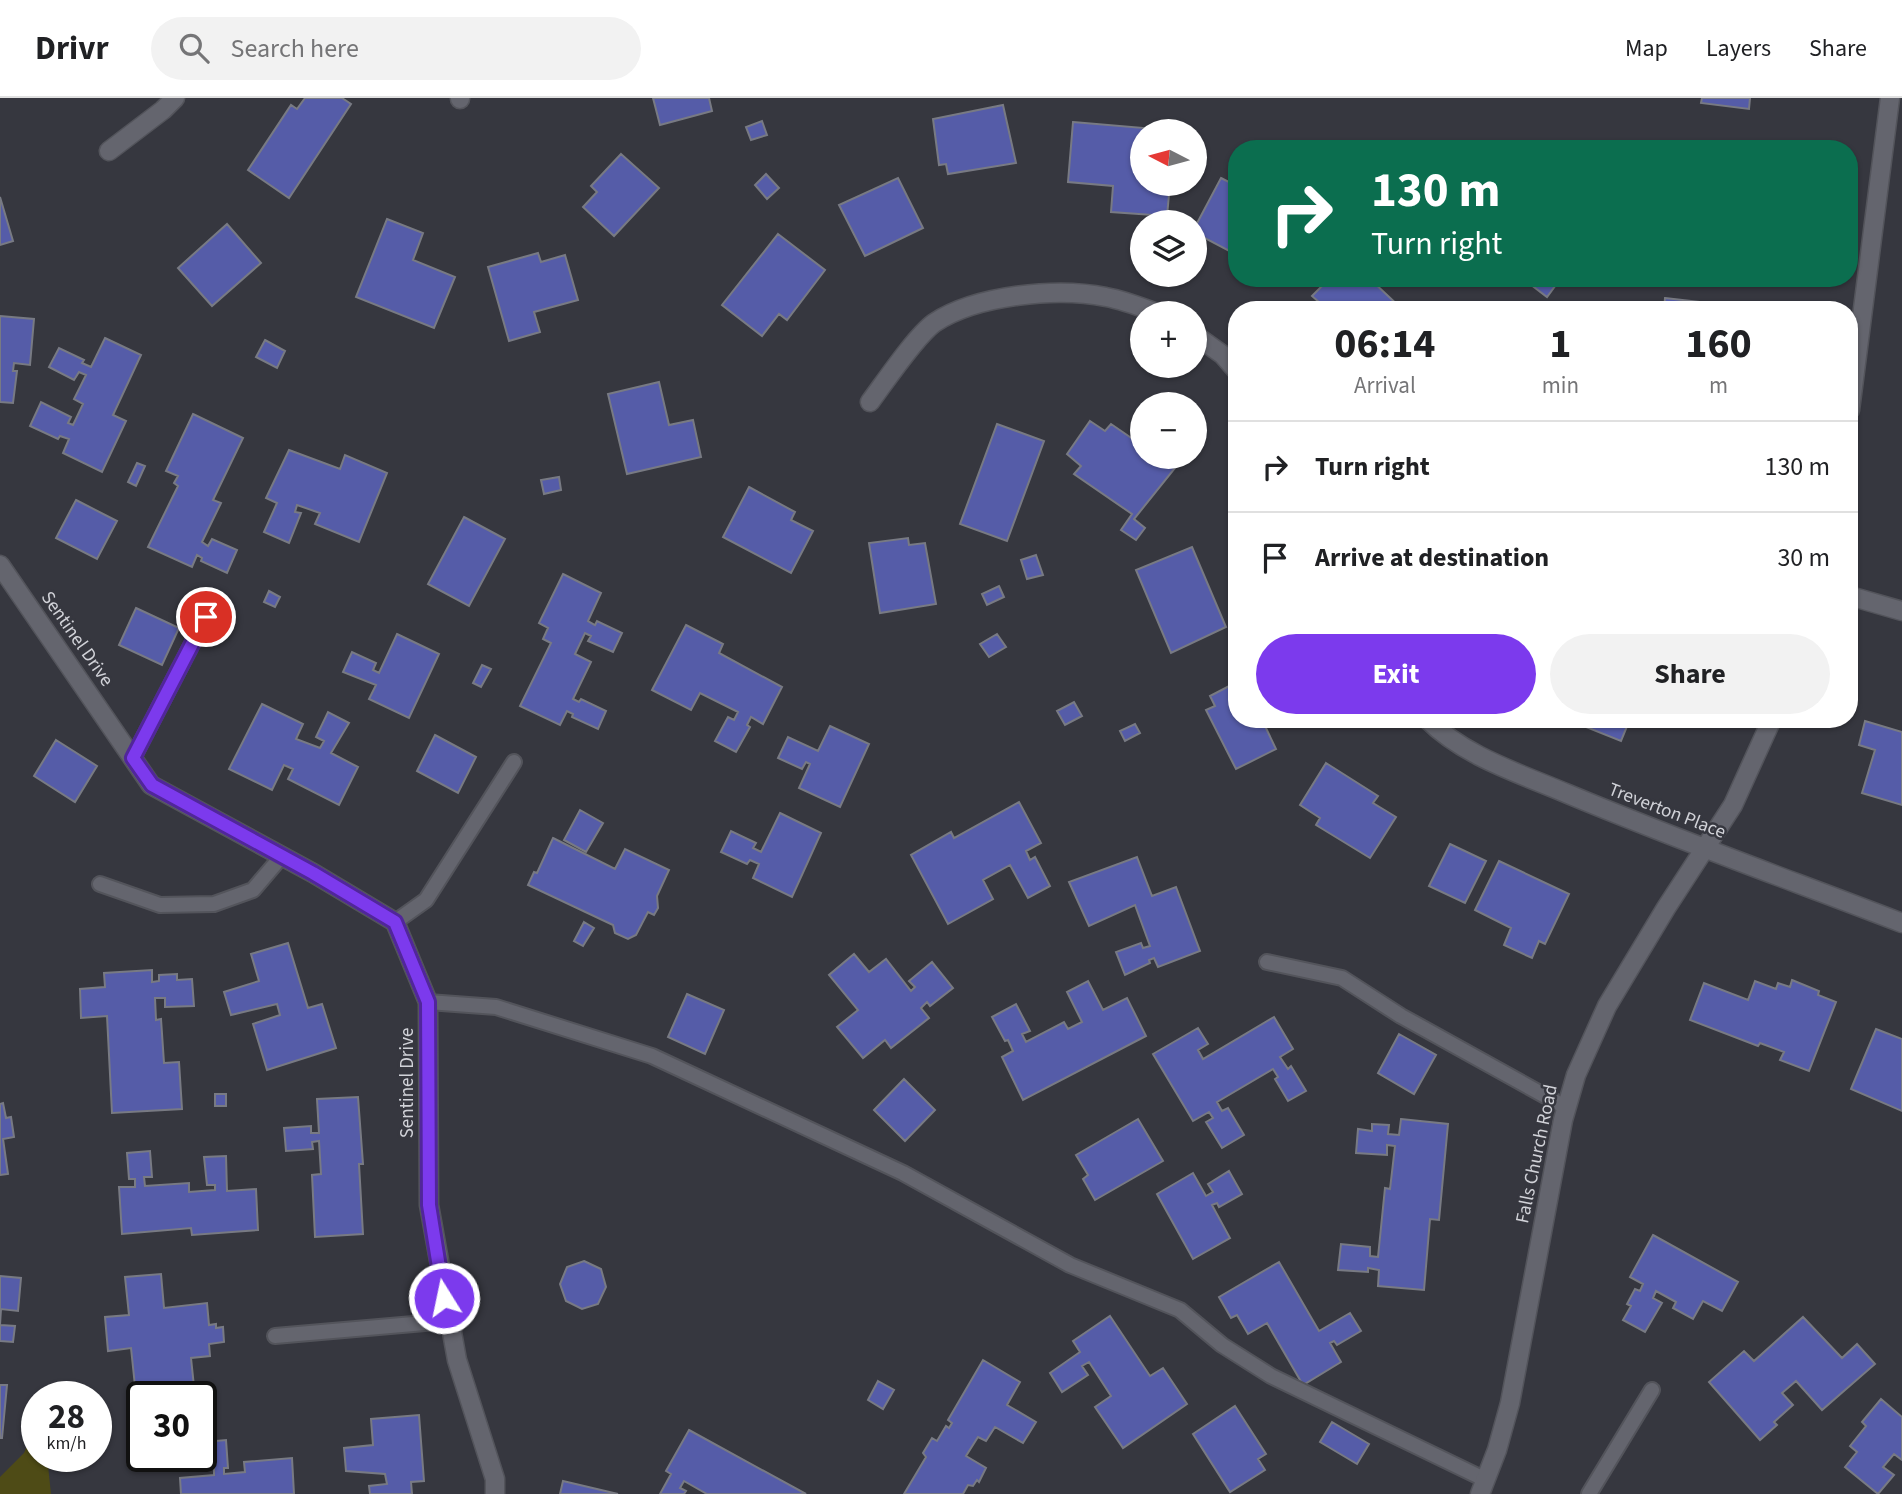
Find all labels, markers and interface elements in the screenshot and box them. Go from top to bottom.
search box [151,17,641,80]
text: Drivr [35,25,109,72]
icon: search [175,29,213,67]
text: Search here [231,30,359,67]
text: Map [1625,31,1668,66]
text: Layers [1706,31,1771,66]
text: Share [1809,31,1867,66]
north arrow [1130,119,1208,196]
map controls [1130,119,1207,469]
text: 130 m [1371,156,1500,226]
icon: right [1256,168,1347,259]
button: layers [1130,210,1207,287]
text: Turn right [1371,221,1502,267]
button: + [1130,301,1207,378]
text: 06:14 [1334,314,1436,374]
text: 1 [1549,314,1571,374]
text: 160 [1685,314,1752,374]
text: Arrival [1354,369,1416,402]
text: min [1542,369,1579,402]
text: m [1709,369,1728,402]
button: − [1130,392,1207,469]
icon: right [1256,448,1294,486]
text: Turn right [1315,448,1430,485]
text: 130 m [1764,448,1830,485]
icon: arrive [1256,539,1294,577]
text: Arrive at destination [1315,539,1549,576]
text: 30 m [1777,539,1830,576]
street label: Sentinel Drive [34,586,120,692]
pin [176,587,236,647]
icon: arrive [187,598,225,636]
button: Exit [1256,634,1536,714]
button: Share [1550,634,1830,714]
street label: Treverton Place [1604,776,1730,846]
street label: Sentinel Drive [394,1028,421,1138]
street label: Falls Church Road [1509,1082,1565,1226]
position arrow [407,1261,481,1335]
speed limit sign: 30 [126,1381,217,1472]
text: 28 [48,1392,85,1442]
text: km/h [47,1431,86,1456]

